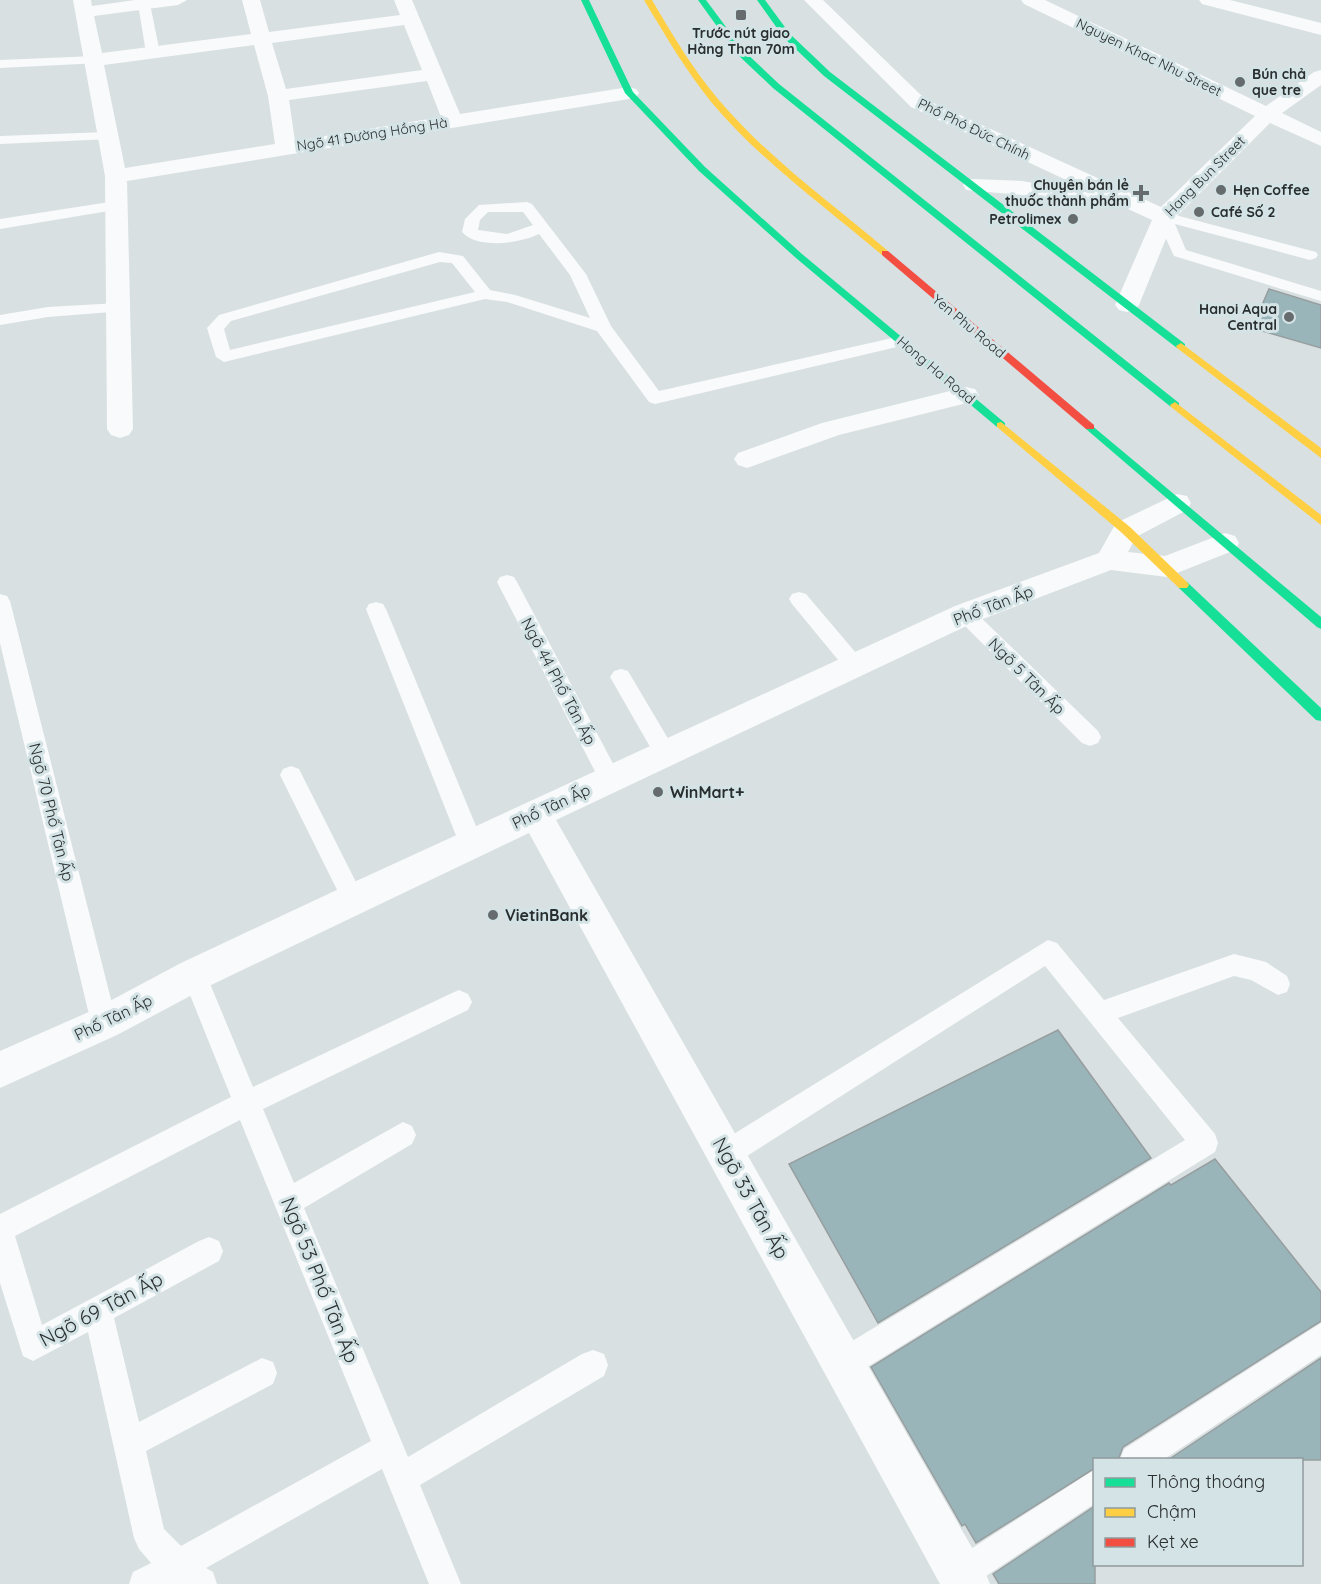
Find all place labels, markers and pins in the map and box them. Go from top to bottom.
marker: Trước nút giao Hàng Than 70m [734,8,748,22]
place label: Trước nút giao Hàng Than 70m [687,24,795,58]
place label: Bún chả que tre [1252,65,1306,99]
marker: Bún chả que tre [1233,75,1247,89]
place label: Chuyên bán lẻ thuốc thành phẩm [1005,176,1129,210]
place label: Hẹn Coffee [1233,181,1310,199]
marker: Hẹn Coffee [1214,183,1228,197]
marker: Chuyên bán lẻ thuốc thành phẩm [1134,186,1148,200]
place label: Café Số 2 [1211,203,1275,221]
marker: Café Số 2 [1192,205,1206,219]
place label: Petrolimex [989,210,1061,228]
marker: Petrolimex [1066,212,1080,226]
place label: Hanoi Aqua Central [1199,300,1277,334]
marker: Hanoi Aqua Central [1282,310,1296,324]
place label: WinMart+ [670,782,744,802]
marker: WinMart+ [651,785,665,799]
place label: VietinBank [505,905,588,925]
marker: VietinBank [486,908,500,922]

